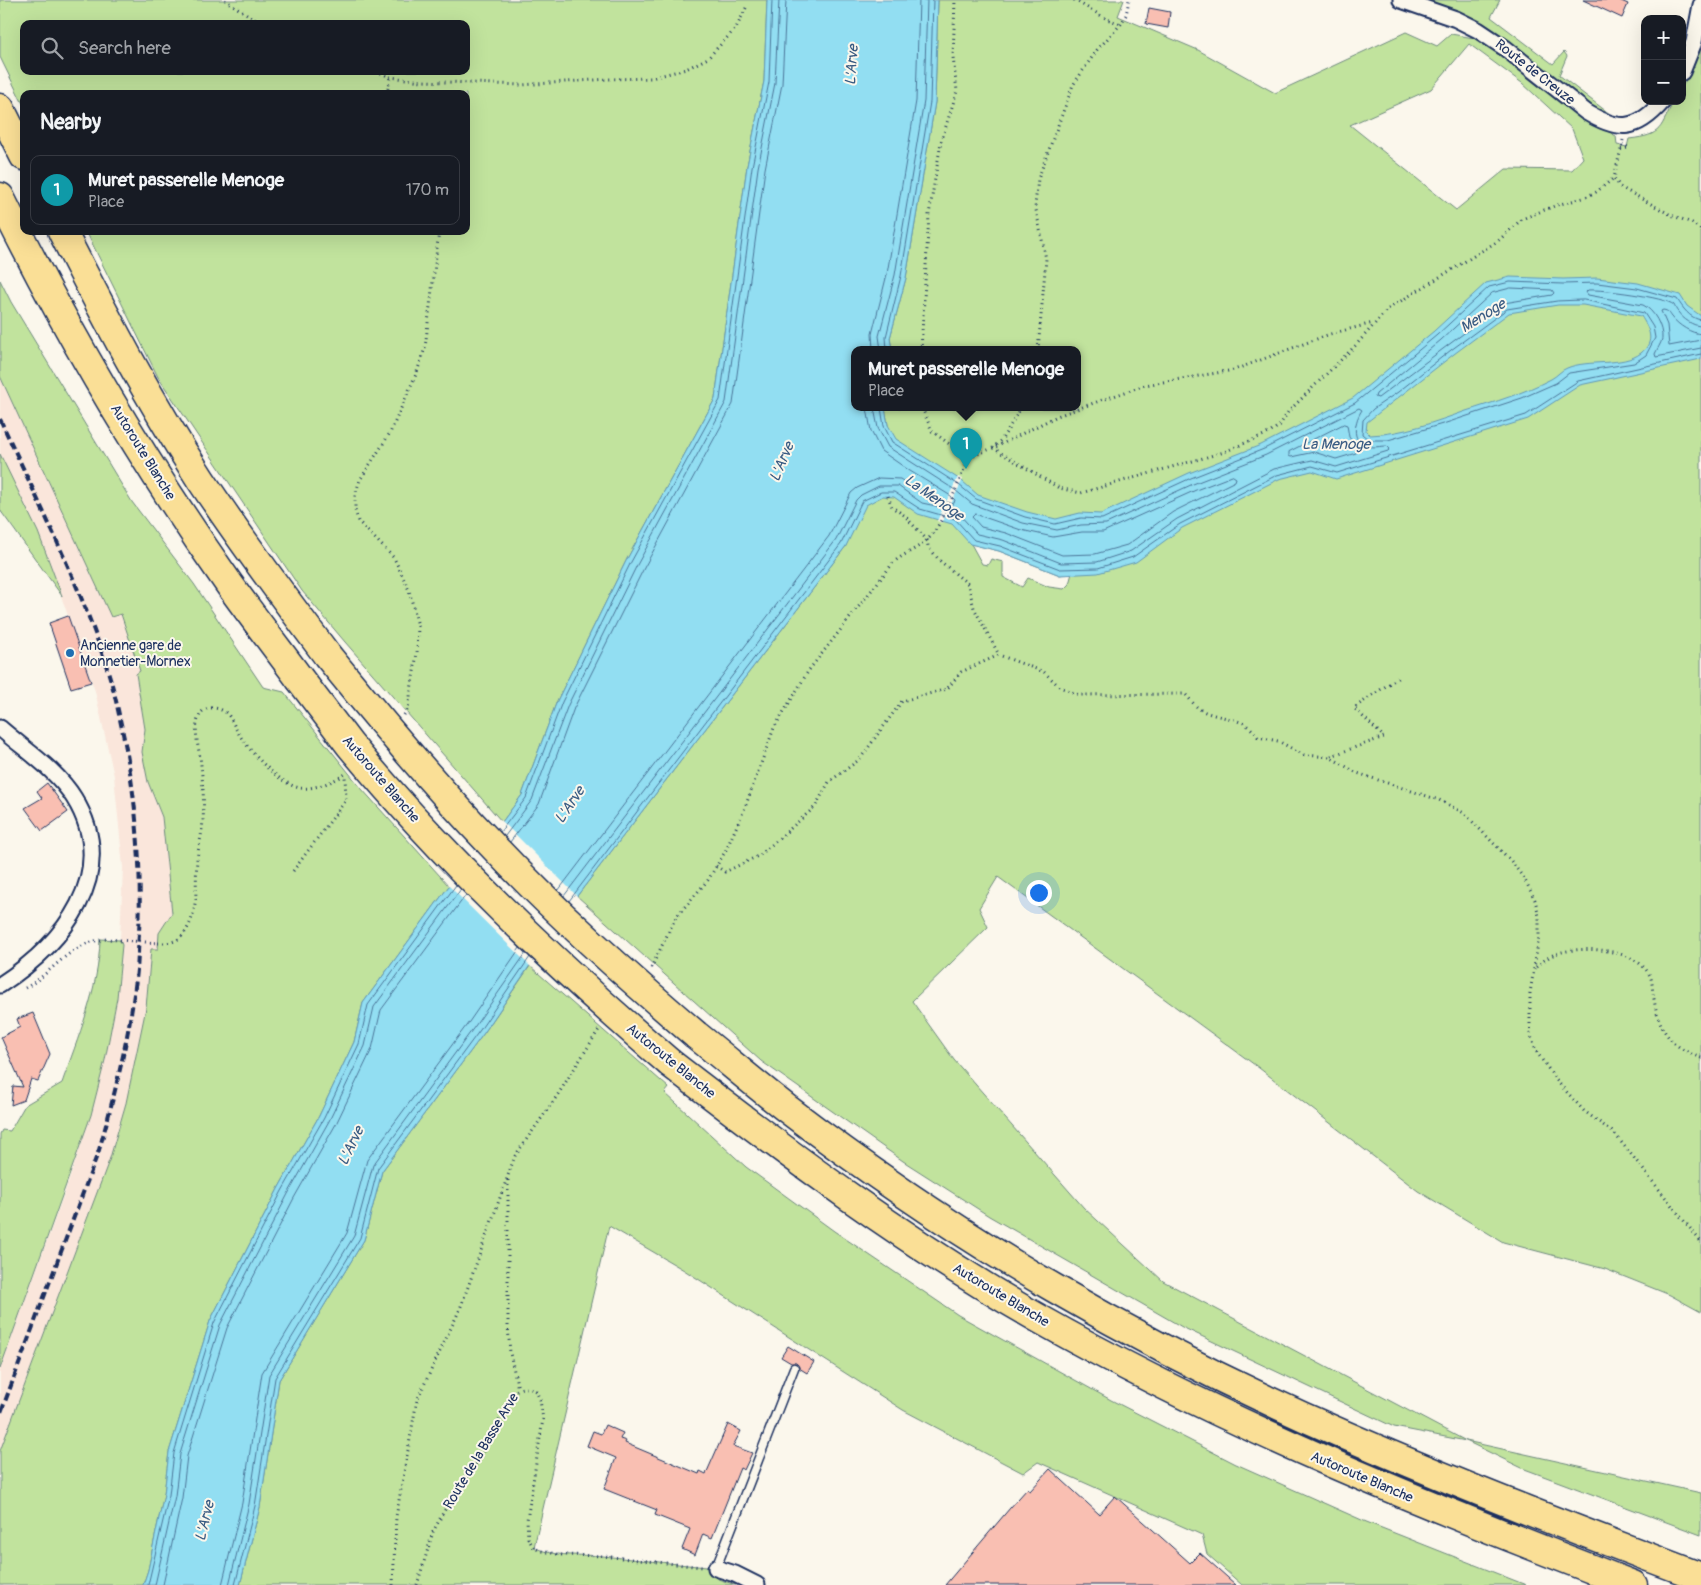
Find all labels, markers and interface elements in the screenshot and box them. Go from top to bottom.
map controls [1641,15,1686,105]
button: + [1641,15,1686,60]
search box [20,20,470,75]
icon: search [38,34,66,62]
text: Search here [78,36,171,60]
street label: Route de Creuze [1492,36,1578,109]
water label: L'Arve [841,42,863,86]
button: − [1641,60,1686,105]
text: Nearby [40,109,101,136]
text: Muret passerelle Menoge [88,168,284,192]
text: 1 [54,180,60,200]
text: 170 m [406,180,449,200]
text: Place [88,192,124,212]
water label: Menoge [1457,294,1510,337]
popup [851,346,1081,411]
text: Muret passerelle Menoge [868,357,1064,381]
text: Place [868,381,904,401]
street label: Autoroute Blanche [107,401,179,503]
pin: 1 [950,428,982,469]
water label: La Menoge [1302,435,1372,454]
water label: L'Arve [765,438,799,484]
water label: La Menoge [901,471,969,526]
place label: Ancienne gare de Monnetier-Mornex [80,637,191,670]
marker: Ancienne gare de Monnetier-Mornex [64,647,76,659]
street label: Autoroute Blanche [339,732,423,826]
water label: L'Arve [551,782,590,827]
your location [1026,880,1052,906]
street label: Autoroute Blanche [623,1020,719,1102]
water label: L'Arve [334,1122,369,1168]
street label: Autoroute Blanche [950,1260,1052,1331]
street label: Route de la Basse Arve [440,1390,522,1512]
street label: Autoroute Blanche [1308,1448,1416,1506]
water label: L'Arve [191,1497,220,1543]

